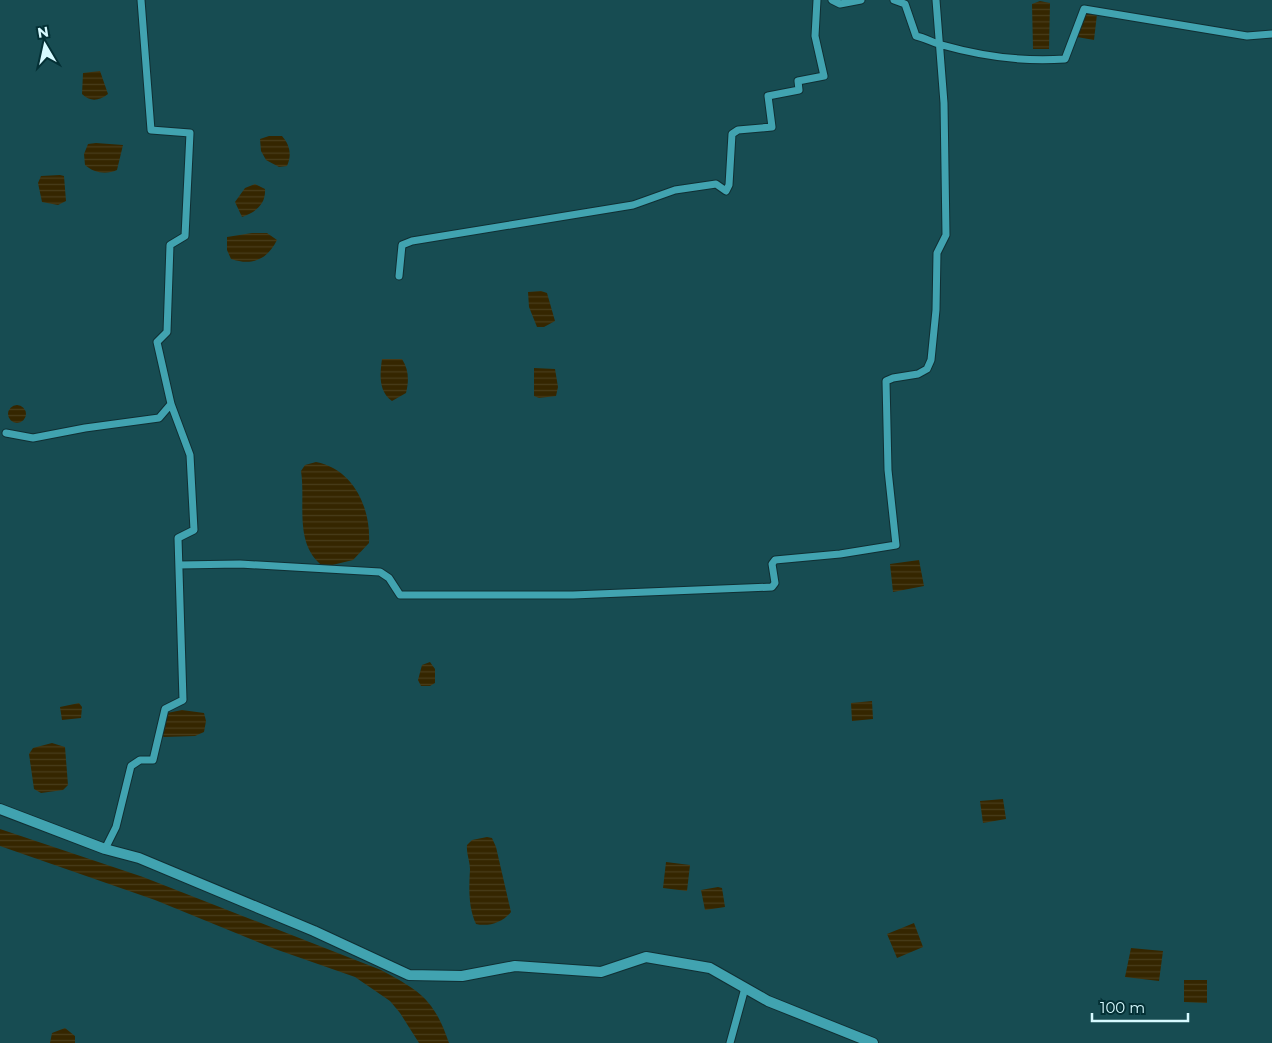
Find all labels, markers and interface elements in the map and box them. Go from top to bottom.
north arrow [20,20,70,70]
text: N [36,22,50,42]
scale bar [1092,990,1188,1022]
text: 100 m [1100,998,1145,1017]

